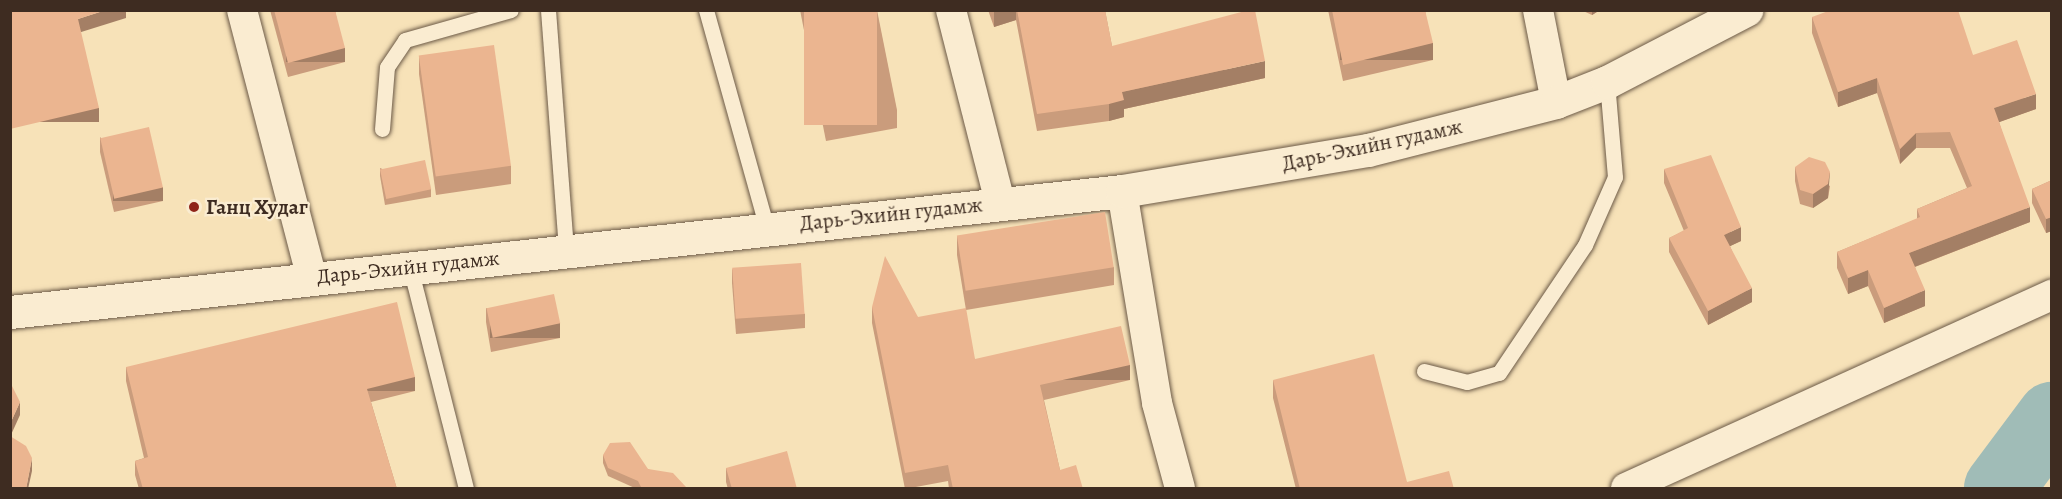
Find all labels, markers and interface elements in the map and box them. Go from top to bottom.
street label: Дарь-Эхийн гудамж [1280,114,1464,176]
street label: Дарь-Эхийн гудамж [798,192,984,236]
place label: Ганц Худаг [206,194,308,220]
marker: Ганц Худаг [187,200,201,214]
street label: Дарь-Эхийн гудамж [315,245,501,289]

